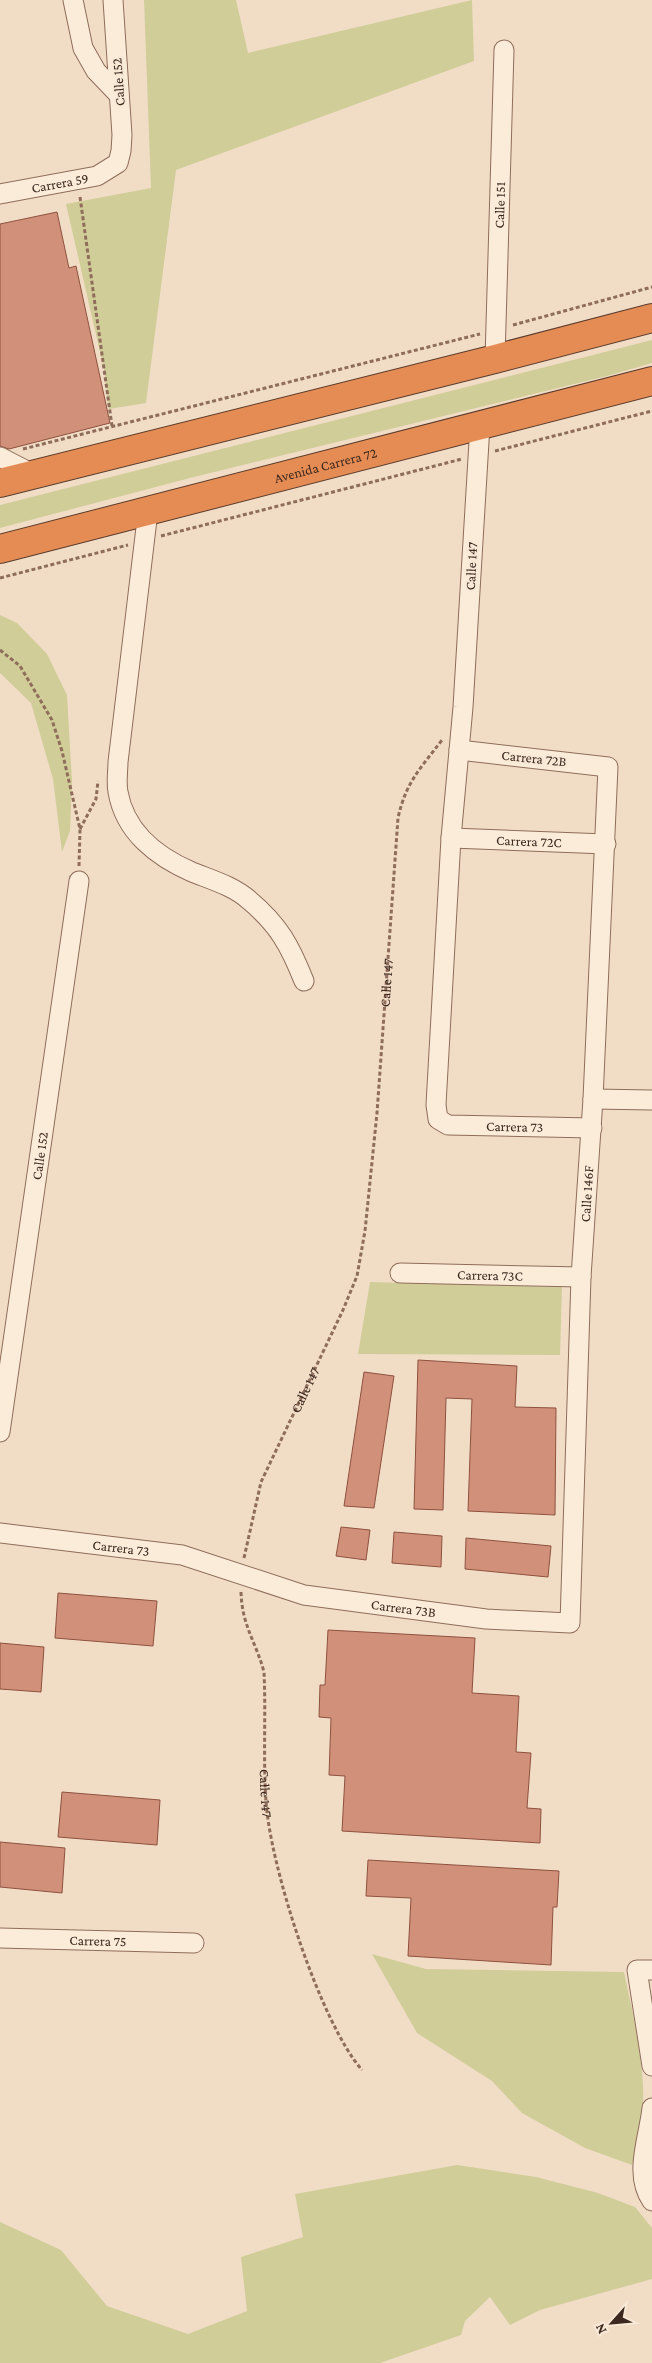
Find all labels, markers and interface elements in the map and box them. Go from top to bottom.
street label: Calle 152 [108,57,128,107]
street label: Carrera 59 [30,170,90,196]
street label: Calle 151 [491,181,508,229]
street label: Avenida Carrera 72 [272,444,379,486]
street label: Calle 147 [462,541,480,591]
street label: Carrera 72B [501,747,568,769]
street label: Carrera 72C [496,832,562,850]
street label: Calle 147 [377,957,396,1008]
street label: Carrera 73 [486,1118,544,1135]
street label: Calle 152 [28,1130,51,1181]
street label: Calle 146F [577,1165,597,1223]
street label: Carrera 73C [457,1266,523,1284]
street label: Calle 147 [287,1364,323,1415]
street label: Carrera 73 [92,1536,151,1559]
street label: Carrera 73B [370,1596,437,1620]
street label: Calle 147 [257,1769,276,1819]
street label: Carrera 75 [69,1932,127,1949]
north arrow [587,2298,637,2348]
text: N [591,2321,610,2337]

